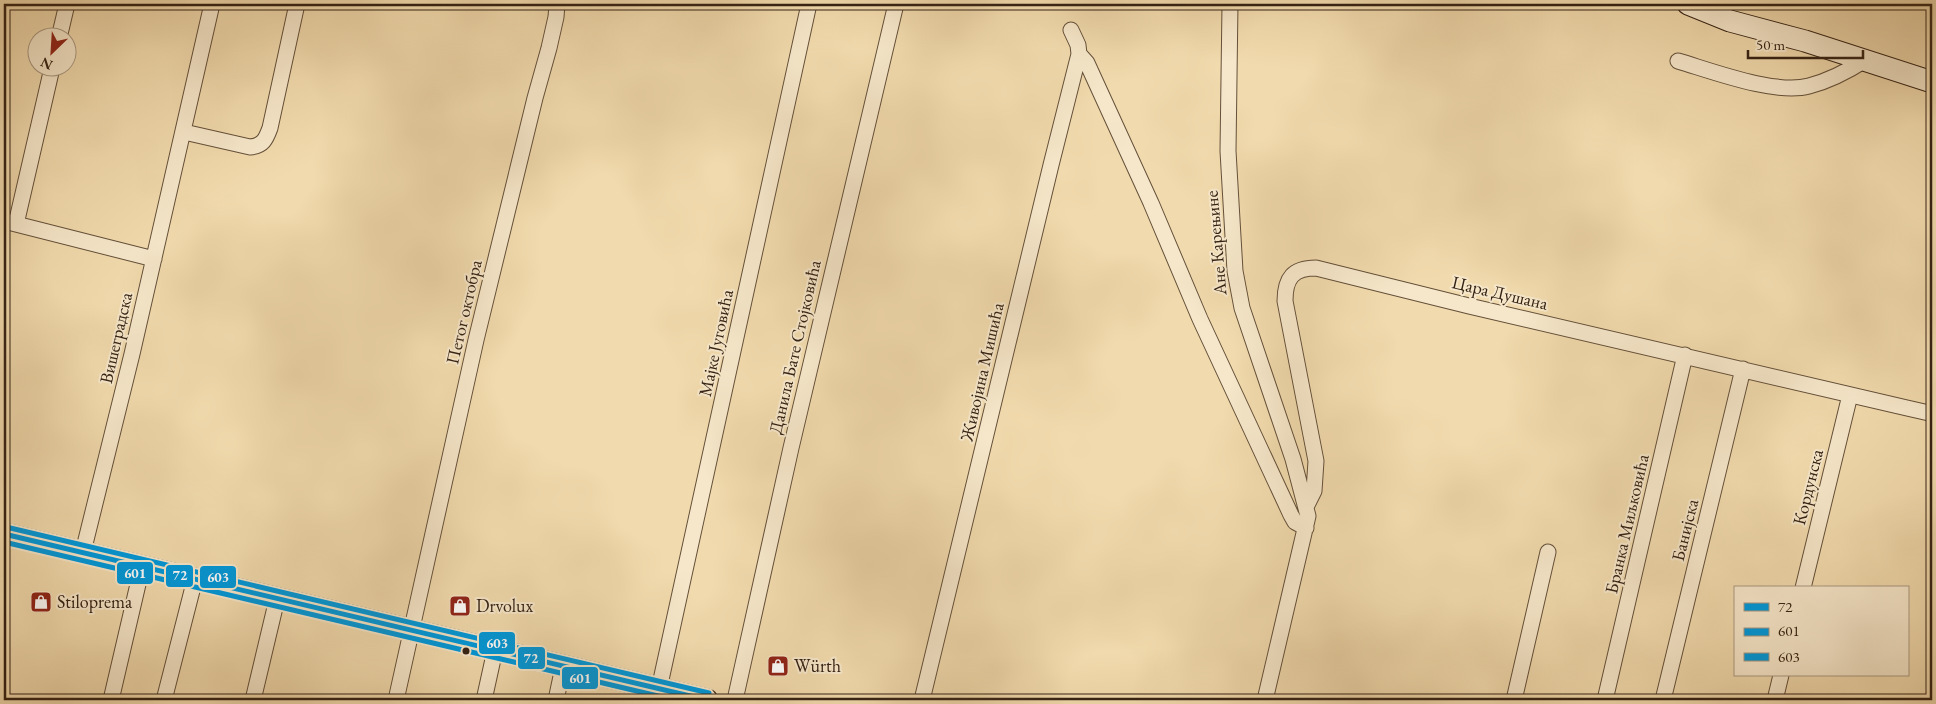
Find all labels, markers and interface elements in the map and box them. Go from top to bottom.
north arrow [28,28,78,78]
scale bar [1748,28,1864,60]
text: 50 m [1756,35,1785,54]
text: N [37,53,55,74]
street label: Ане Карењине [1199,190,1232,297]
street label: Петог октобра [440,257,487,366]
street label: Данила Бате Стојковића [763,257,826,436]
street label: Цара Душана [1450,270,1551,315]
street label: Мајке Југовића [693,287,738,398]
street label: Вишеградска [94,289,137,386]
street label: Живојина Мишића [954,299,1009,444]
street label: Кордунска [1787,446,1828,527]
street label: Бранка Миљковића [1599,451,1654,596]
street label: Банијска [1666,496,1704,563]
line badge: 601 [116,561,154,585]
text: 601 [124,564,146,582]
line badge: 72 [165,564,194,588]
line badge: 603 [199,565,237,589]
text: 72 [173,566,188,584]
text: 603 [207,568,229,586]
legend [1734,586,1908,676]
shop icon: Stiloprema [29,590,53,614]
place label: Stiloprema [57,590,133,613]
shop icon: Drvolux [448,594,472,618]
place label: Drvolux [476,594,533,617]
text: 72 [1778,597,1793,616]
text: 601 [1778,621,1800,640]
line badge: 603 [478,631,516,655]
text: 603 [486,634,508,652]
unlabelled marker [461,646,471,656]
line badge: 72 [517,646,546,670]
text: 603 [1778,647,1800,666]
text: 72 [524,649,539,667]
shop icon: Würth [766,654,790,678]
place label: Würth [794,654,841,677]
line badge: 601 [561,666,599,690]
text: 601 [569,669,591,687]

